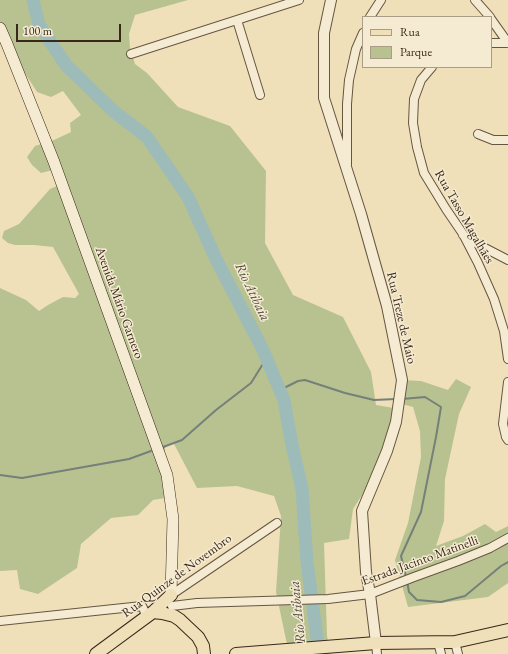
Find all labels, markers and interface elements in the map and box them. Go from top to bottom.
scale bar [18,16,123,42]
legend [362,16,492,68]
text: 100 m [23,23,52,39]
text: Rua [400,24,420,40]
text: Parque [400,44,432,60]
street label: Rua Tasso Magalhães [431,167,497,267]
street label: Avenida Mário Garnero [92,245,146,361]
water label: Rio Atibaia [231,260,273,324]
street label: Rua Treze de Maio [383,271,419,365]
street label: Rua Quinze de Novembro [119,531,235,621]
street label: Estrada Jacinto Matinelli [360,533,480,589]
water label: Rio Atibaia [286,580,310,644]

